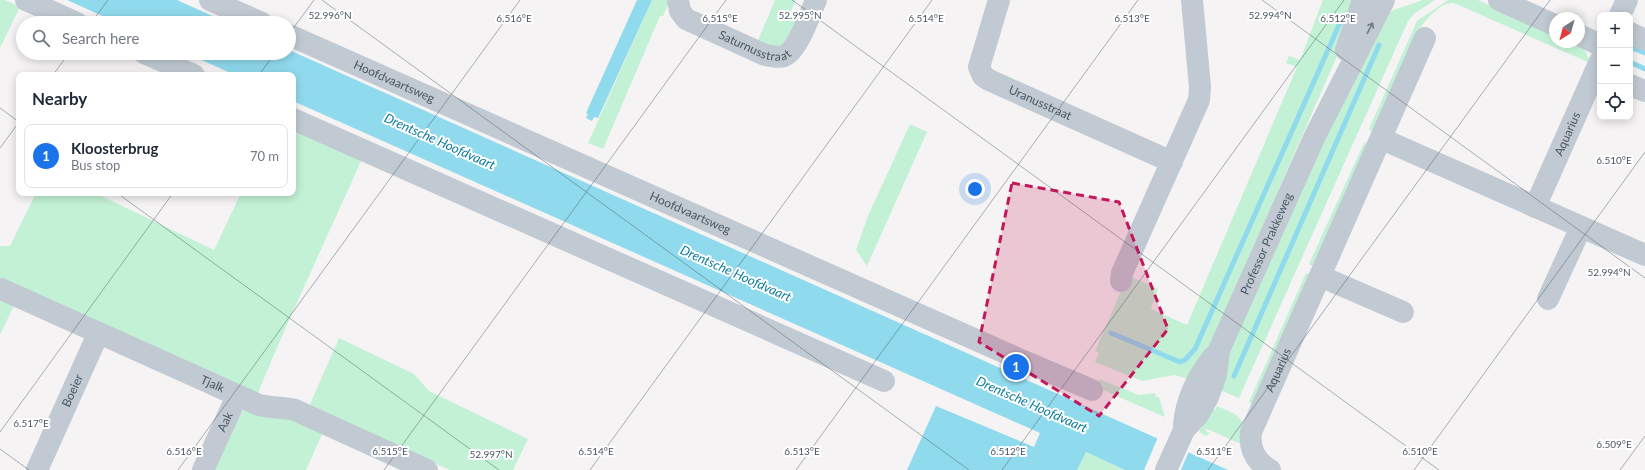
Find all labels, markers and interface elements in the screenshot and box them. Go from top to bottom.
text: 52.996°N [308,9,352,21]
text: 52.995°N [778,9,822,21]
text: 52.994°N [1248,9,1292,21]
text: 6.516°E [496,12,532,24]
text: 6.515°E [702,12,738,24]
text: 6.514°E [908,12,944,24]
text: 6.513°E [1114,12,1150,24]
text: 6.512°E [1320,12,1356,24]
north arrow [1549,12,1585,48]
map controls [1597,12,1633,120]
button: + [1597,12,1633,48]
search box [16,16,296,60]
one-way arrow [1366,23,1374,35]
icon: search [30,27,52,49]
street label: Saturnusstraat [716,27,795,64]
text: Search here [62,29,139,47]
button: − [1597,48,1633,84]
street label: Hoofdvaartsweg [351,57,437,106]
street label: Uranusstraat [1006,82,1075,123]
button: locate [1597,84,1633,120]
text: Nearby [32,88,87,109]
water label: Drentsche Hoofdvaart [382,109,498,173]
street label: Aquarius [1551,109,1583,158]
text: Kloosterbrug [71,139,158,157]
text: 1 [42,148,50,164]
text: 70 m [250,148,279,164]
text: 6.510°E [1596,154,1632,166]
text: Bus stop [71,157,120,173]
your location [965,179,985,199]
street label: Hoofdvaartsweg [648,188,733,237]
street label: Professor Prakkeweg [1237,190,1296,297]
water label: Drentsche Hoofdvaart [678,241,794,305]
text: 52.994°N [1587,266,1631,278]
street label: Aquarius [1262,346,1294,394]
pin: 1 [1003,352,1029,382]
street label: Boeier [58,371,86,409]
street label: Tjalk [198,372,228,396]
water label: Drentsche Hoofdvaart [974,372,1090,436]
street label: Aak [214,409,236,434]
text: 6.517°E [13,417,49,429]
text: 6.509°E [1596,438,1632,450]
text: 6.516°E [166,445,202,457]
text: 6.515°E [372,445,408,457]
text: 6.514°E [578,445,614,457]
text: 6.513°E [784,445,820,457]
text: 6.512°E [990,445,1026,457]
text: 6.511°E [1196,445,1232,457]
text: 6.510°E [1402,445,1438,457]
text: 52.997°N [469,448,513,460]

